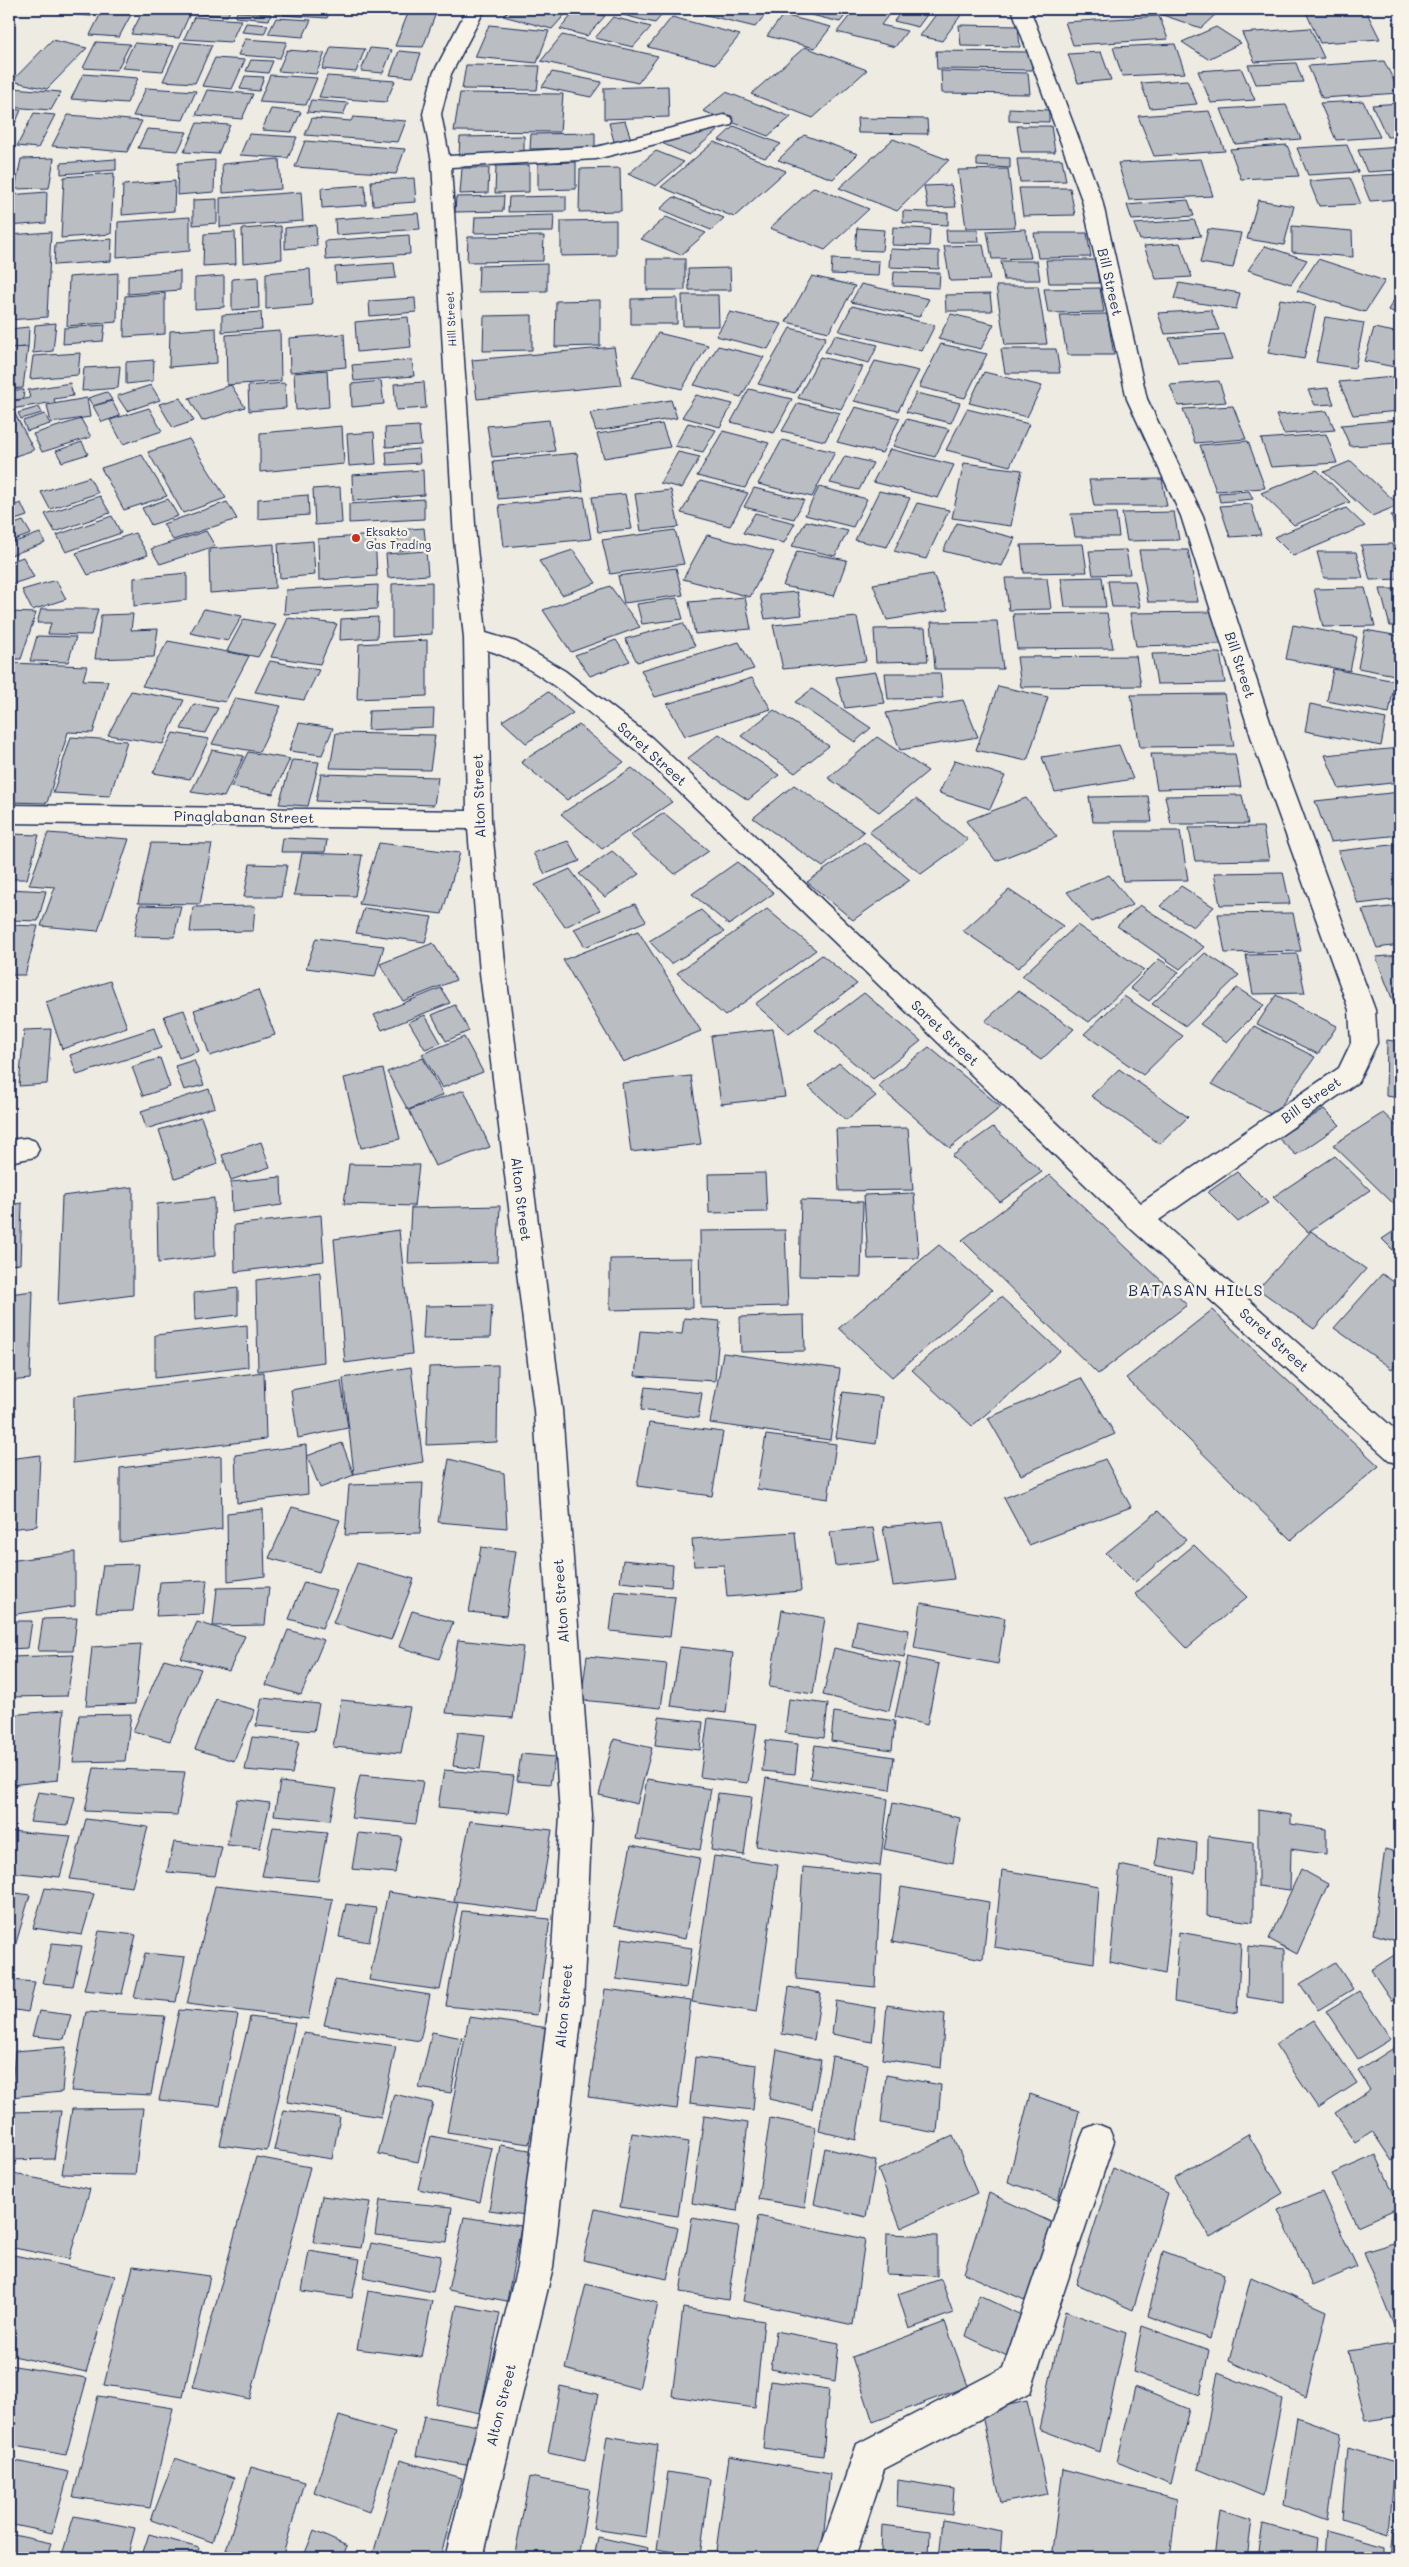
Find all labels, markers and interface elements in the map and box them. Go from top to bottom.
street label: Bill Street [1093,246,1128,318]
street label: Hill Street [442,291,459,347]
place label: Eksakto Gas Trading [366,524,431,552]
marker: Eksakto Gas Trading [350,532,362,544]
street label: Bill Street [1221,629,1260,701]
street label: Saret Street [613,717,691,790]
street label: Alton Street [468,753,489,839]
street label: Pinaglabanan Street [174,806,314,827]
street label: Saret Street [907,995,983,1070]
street label: Bill Street [1277,1072,1344,1127]
street label: Alton Street [507,1156,536,1242]
district label: BATASAN HILLS [1128,1279,1264,1300]
street label: Saret Street [1235,1303,1313,1376]
street label: Alton Street [548,1558,573,1644]
street label: Alton Street [550,1963,577,2049]
street label: Alton Street [481,2362,520,2448]

